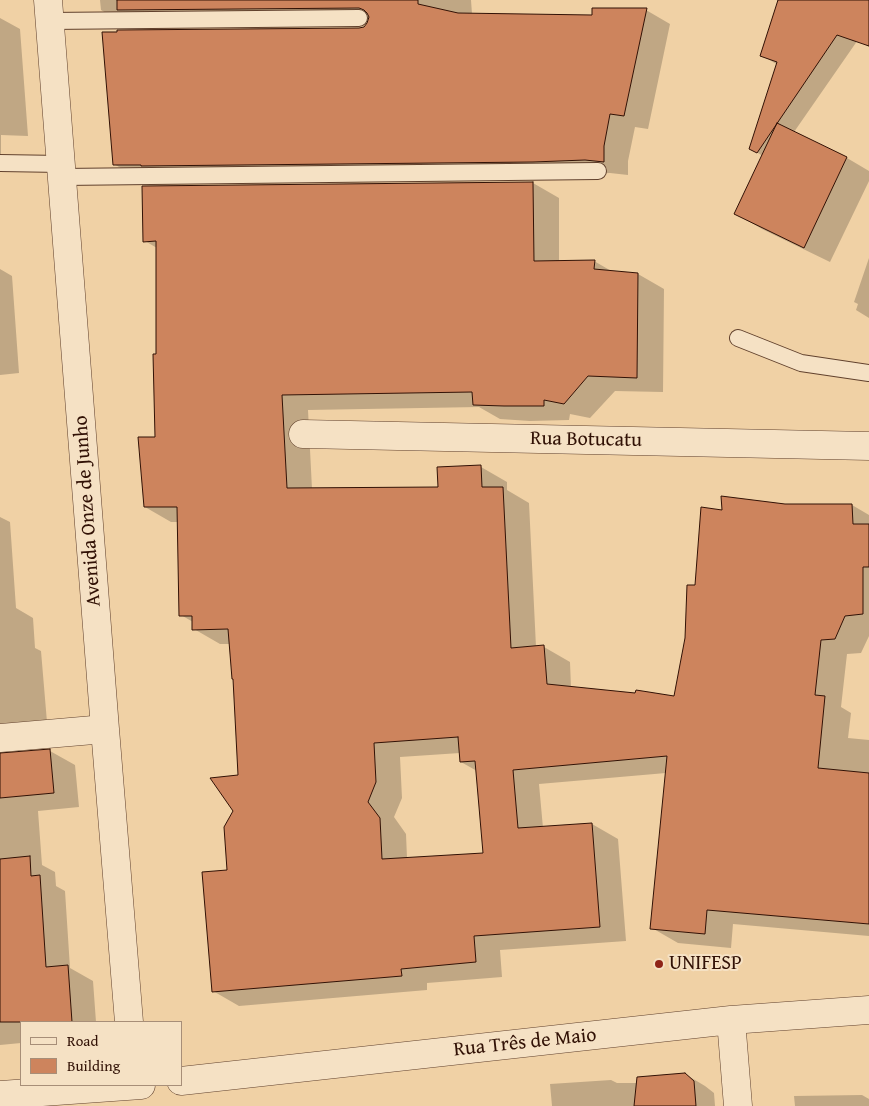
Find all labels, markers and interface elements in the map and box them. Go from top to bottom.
street label: Avenida Onze de Junho [69,415,107,607]
street label: Rua Botucatu [530,427,642,453]
place label: UNIFESP [669,952,742,976]
marker: UNIFESP [653,958,665,970]
legend [20,1021,182,1086]
street label: Rua Três de Maio [452,1024,598,1062]
text: Road [67,1030,98,1051]
text: Building [67,1055,120,1076]

